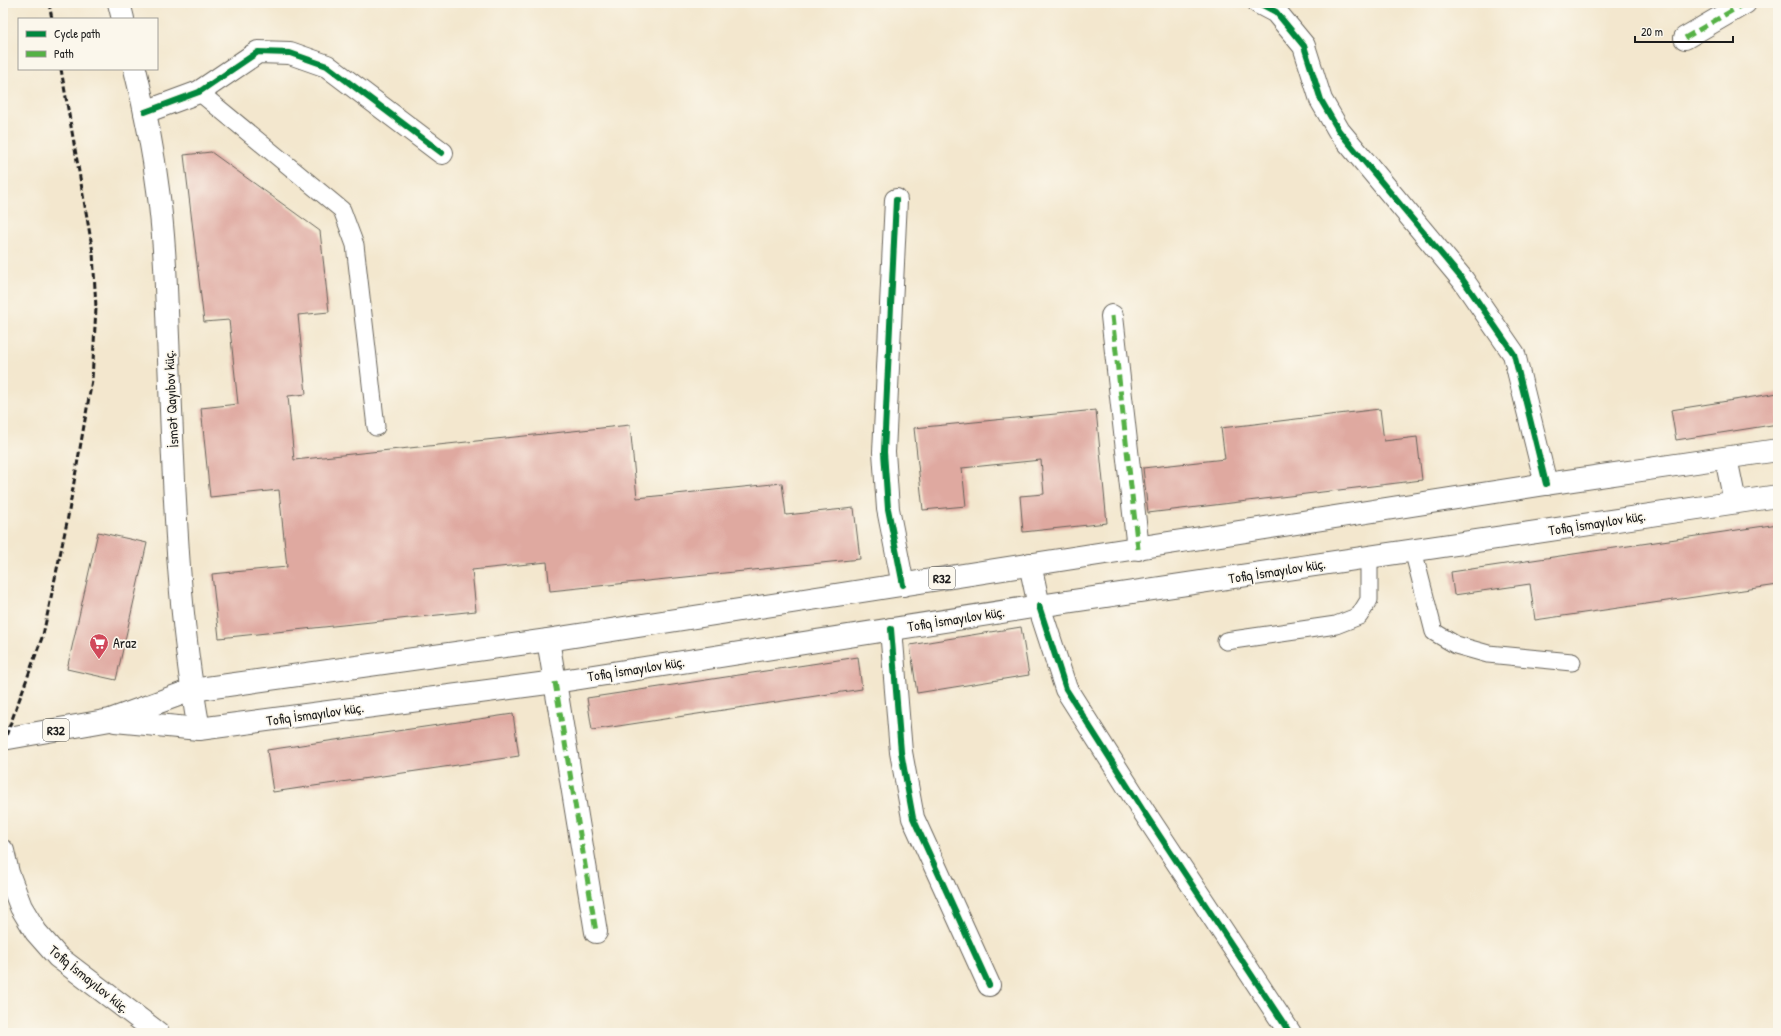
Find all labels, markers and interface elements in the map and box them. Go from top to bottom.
legend [18,18,158,70]
scale bar [1635,18,1733,44]
text: 20 m [1641,23,1663,40]
text: Cycle path [54,25,100,42]
text: Path [54,45,74,62]
street label: İsmət Qayıbov küç. [158,350,184,448]
street label: Tofiq İsmayılov küç. [1547,505,1647,541]
street label: Tofiq İsmayılov küç. [1227,553,1327,589]
road number: R32 [929,567,955,589]
street label: Tofiq İsmayılov küç. [906,601,1006,637]
supermarket icon: Araz [88,632,110,660]
place label: Araz [113,633,137,652]
street label: Tofiq İsmayılov küç. [586,651,686,687]
street label: Tofiq İsmayılov küç. [265,697,365,731]
road number: R32 [43,719,69,741]
street label: Tofiq İsmayılov küç. [45,940,133,1018]

